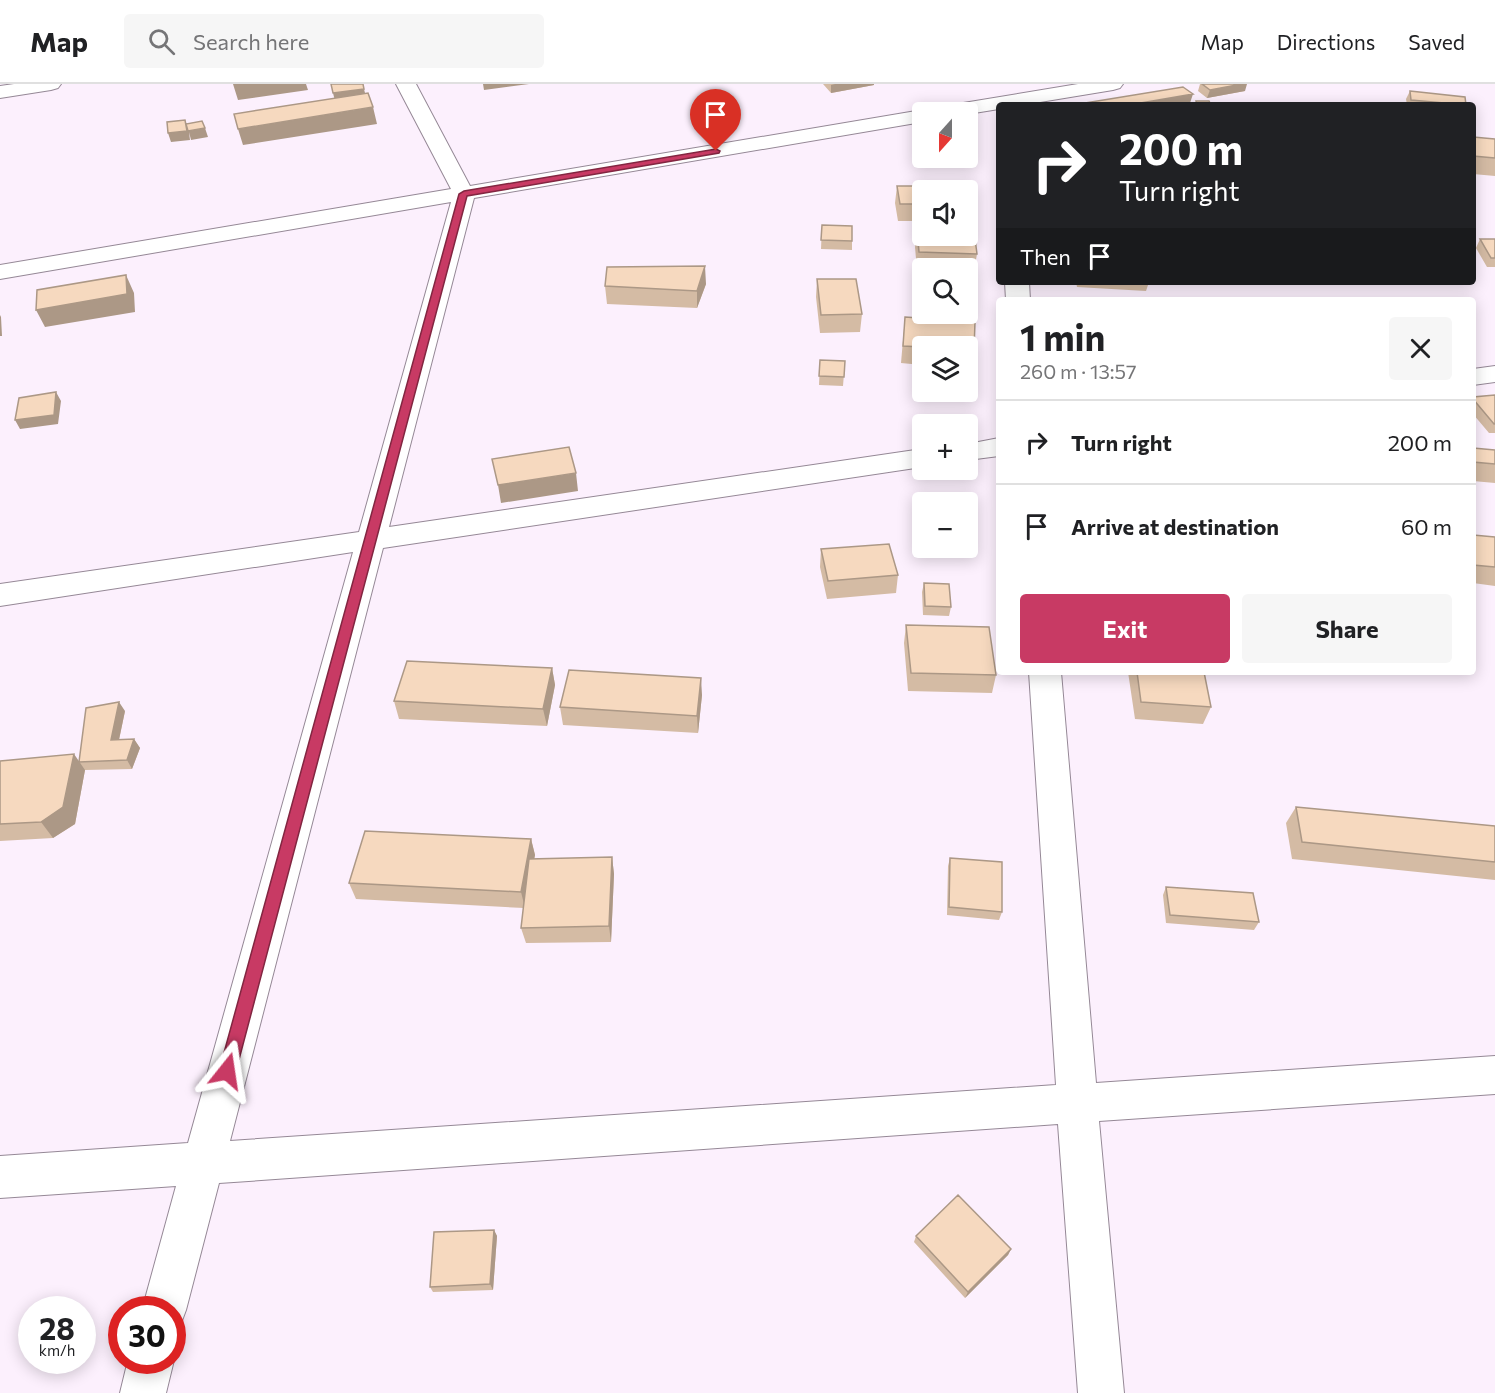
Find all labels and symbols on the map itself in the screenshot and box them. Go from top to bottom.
pin [690,89,741,151]
north arrow [912,102,978,168]
position arrow [195,1039,259,1103]
speed limit sign: 30 [108,1296,186,1374]

